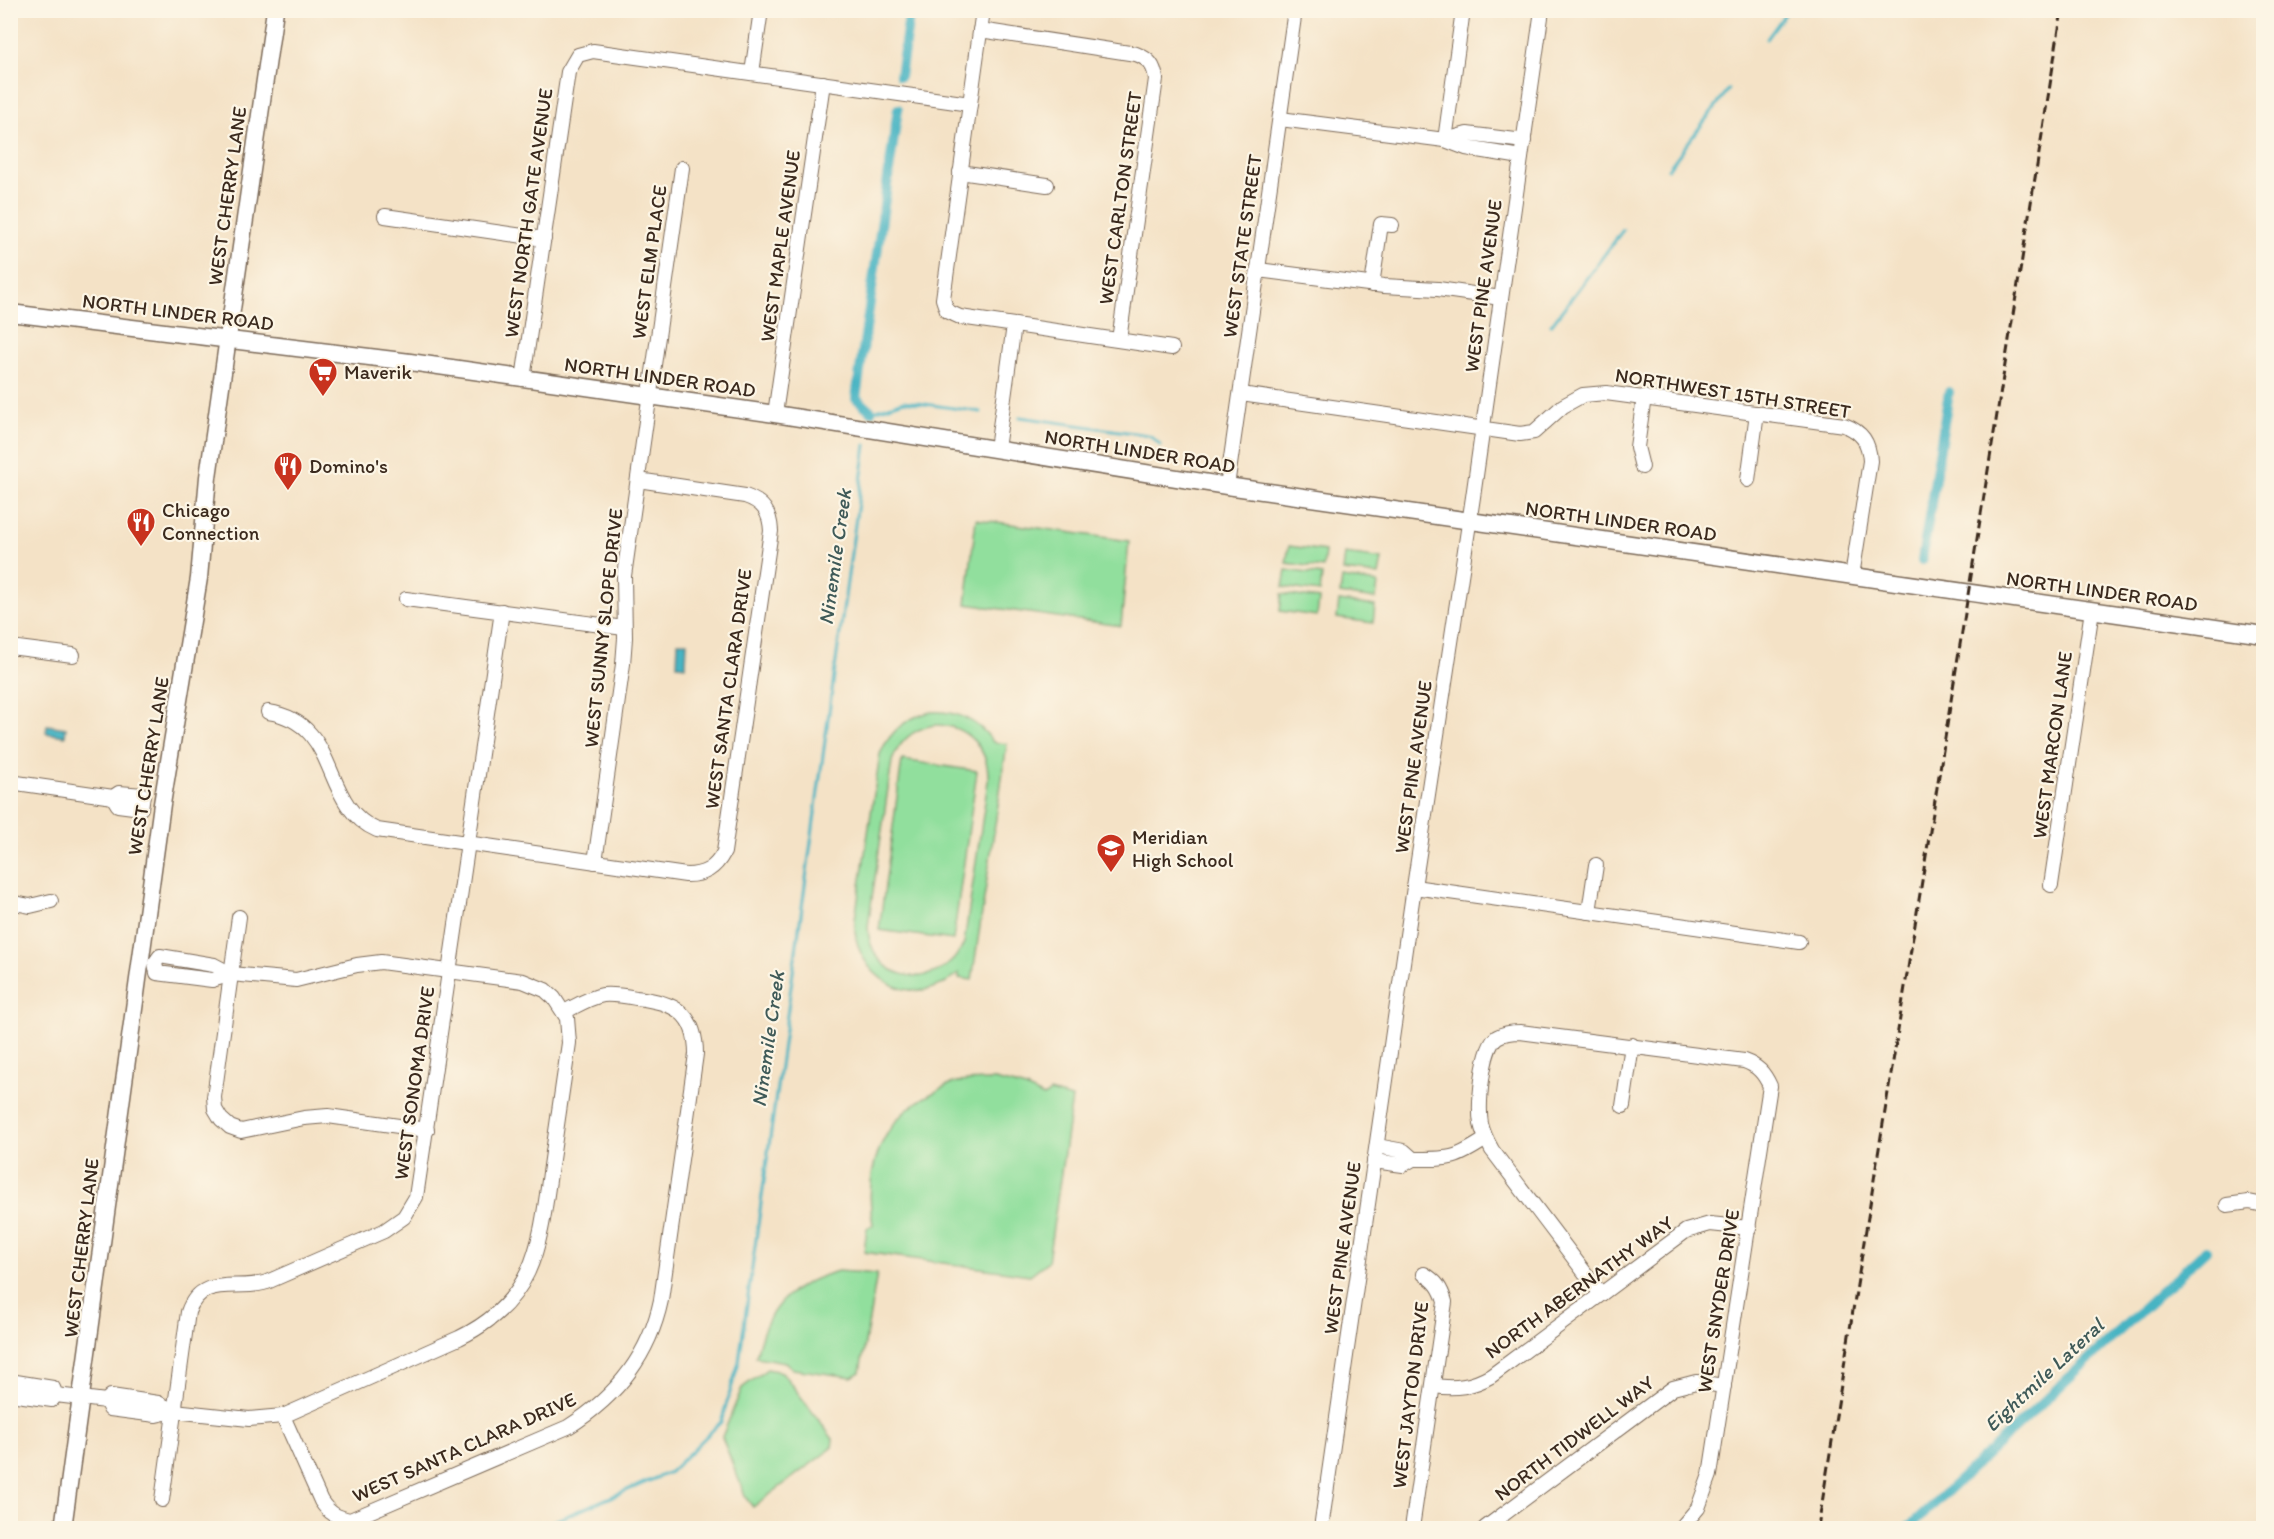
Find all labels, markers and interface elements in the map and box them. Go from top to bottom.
street label: WEST NORTH GATE AVENUE [499,87,557,339]
street label: WEST CARLTON STREET [1093,90,1147,306]
street label: WEST CHERRY LANE [203,105,251,287]
street label: WEST MAPLE AVENUE [755,148,805,344]
street label: WEST STATE STREET [1217,153,1267,339]
street label: WEST ELM PLACE [626,183,672,341]
street label: WEST PINE AVENUE [1459,198,1507,374]
street label: NORTH LINDER ROAD [81,288,275,336]
street label: NORTH LINDER ROAD [563,352,757,402]
supermarket icon: Maverik [307,356,339,398]
place label: Maverik [344,360,412,384]
street label: NORTHWEST 15TH STREET [1613,363,1853,423]
street label: NORTH LINDER ROAD [1043,424,1237,478]
restaurant icon: Domino's [272,450,304,492]
place label: Domino's [309,454,388,478]
water label: Ninemile Creek [813,486,857,626]
street label: NORTH LINDER ROAD [1524,496,1718,546]
place label: Chicago Connection [162,498,260,545]
restaurant icon: Chicago Connection [125,506,157,548]
street label: WEST SUNNY SLOPE DRIVE [578,507,628,749]
street label: NORTH LINDER ROAD [2005,566,2199,616]
street label: WEST SANTA CLARA DRIVE [699,567,757,811]
street label: WEST MARCON LANE [2027,650,2077,840]
street label: WEST CHERRY LANE [122,675,174,857]
street label: WEST PINE AVENUE [1389,679,1437,855]
place label: Meridian High School [1132,825,1234,872]
school or university icon: Meridian High School [1095,832,1127,874]
water label: Ninemile Creek [746,968,790,1108]
street label: WEST SONOMA DRIVE [389,985,439,1181]
street label: WEST CHERRY LANE [58,1157,104,1339]
street label: WEST PINE AVENUE [1318,1160,1366,1336]
street label: WEST SNYDER DRIVE [1692,1207,1744,1395]
street label: NORTH ABERNATHY WAY [1480,1210,1679,1364]
street label: WEST JAYTON DRIVE [1387,1300,1433,1490]
water label: Eightmile Lateral [1979,1311,2110,1437]
street label: NORTH TIDWELL WAY [1489,1370,1659,1506]
street label: WEST SANTA CLARA DRIVE [348,1387,580,1507]

